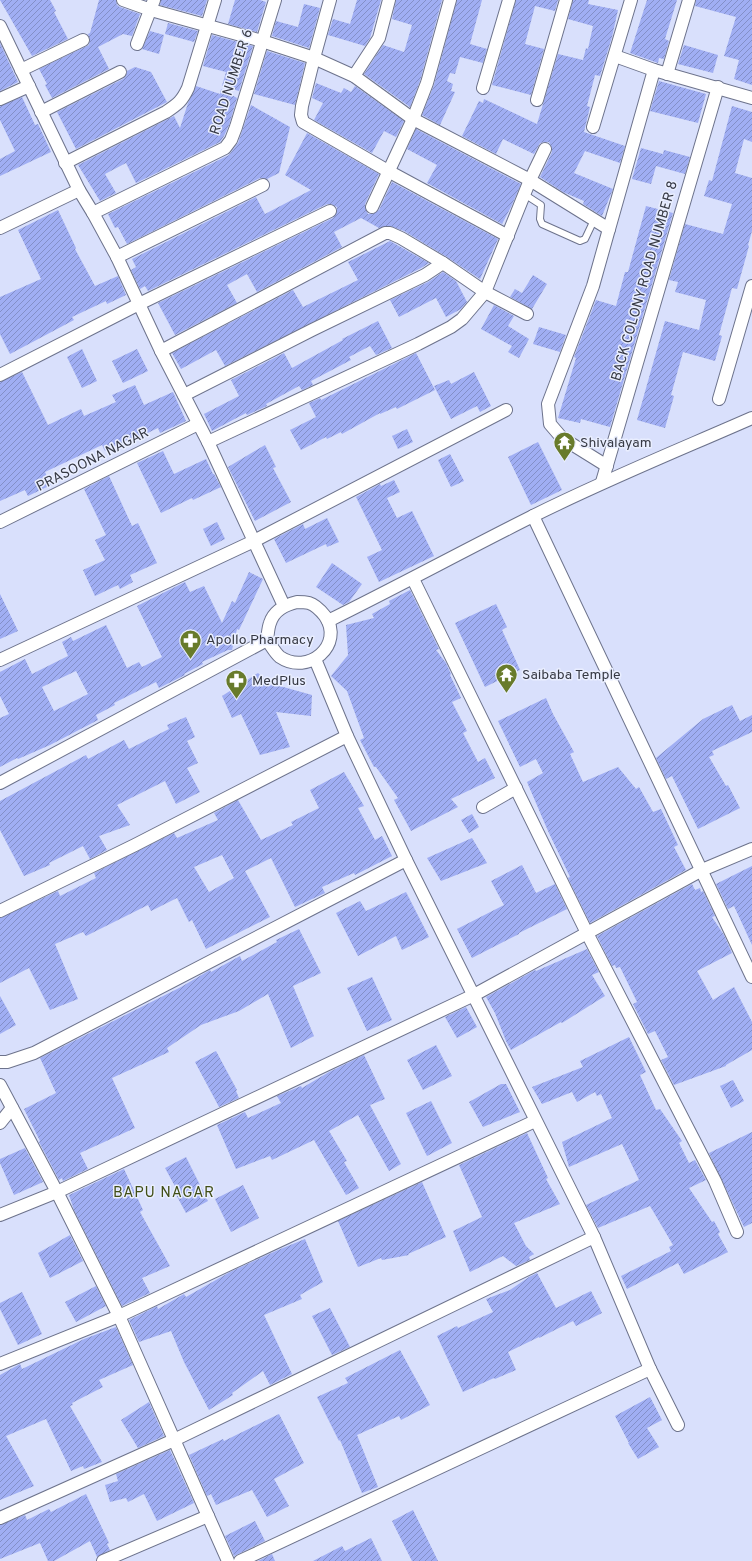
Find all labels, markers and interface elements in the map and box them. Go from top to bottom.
street label: ROAD NUMBER 6 [207,27,257,137]
street label: BACK COLONY ROAD NUMBER 8 [608,179,682,383]
street label: PRASOONA NAGAR [34,424,152,496]
temple icon: Shivalayam [552,430,578,463]
place label: Shivalayam [580,435,652,452]
pharmacy icon: Apollo Pharmacy [178,627,204,660]
place label: Apollo Pharmacy [206,632,314,649]
temple icon: Saibaba Temple [494,662,520,695]
place label: Saibaba Temple [522,667,621,684]
pharmacy icon: MedPlus [223,668,249,701]
place label: MedPlus [252,673,306,690]
district label: BAPU NAGAR [113,1184,215,1203]

